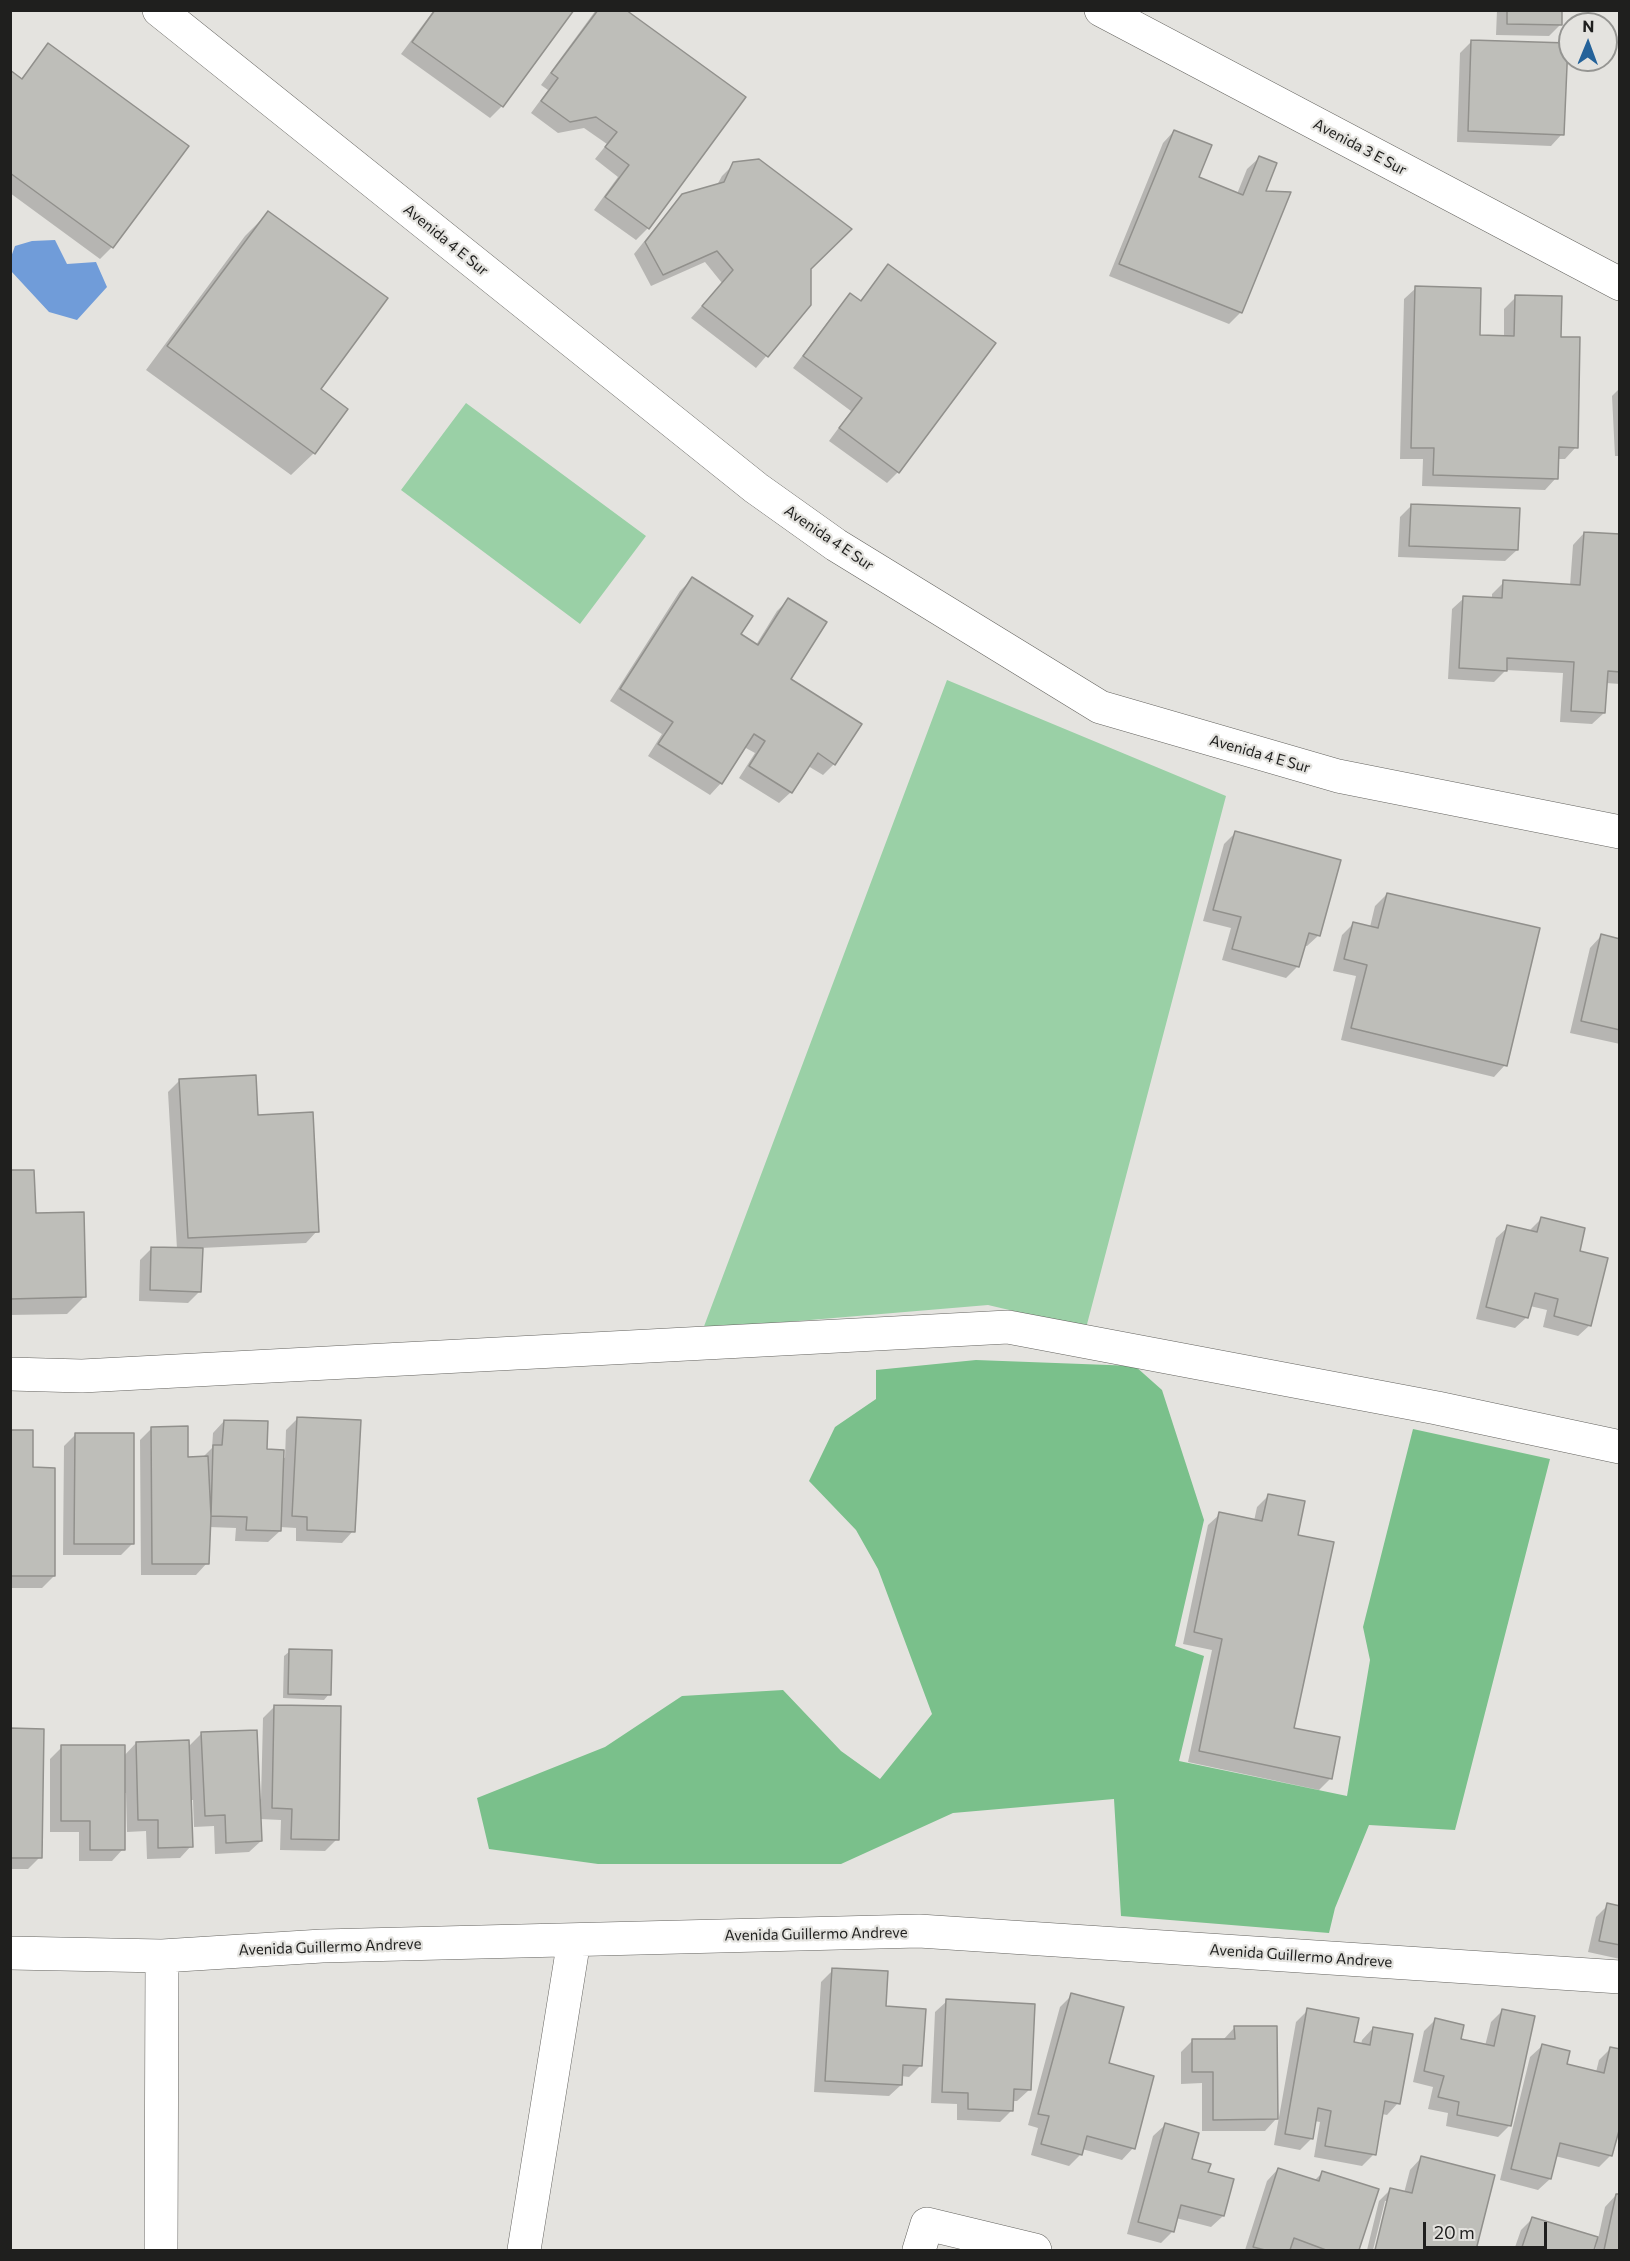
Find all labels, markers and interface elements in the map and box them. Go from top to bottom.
north arrow [1558,12,1618,72]
text: N [1582,16,1594,35]
street label: Avenida 3 E Sur [1310,115,1410,179]
street label: Avenida 4 E Sur [400,200,492,280]
street label: Avenida 4 E Sur [781,502,877,574]
street label: Avenida 4 E Sur [1208,731,1312,777]
street label: Avenida Guillermo Andreve [724,1923,908,1945]
street label: Avenida Guillermo Andreve [238,1935,422,1959]
street label: Avenida Guillermo Andreve [1209,1941,1393,1971]
scale bar [1426,2210,1550,2248]
text: 20 m [1434,2221,1475,2243]

